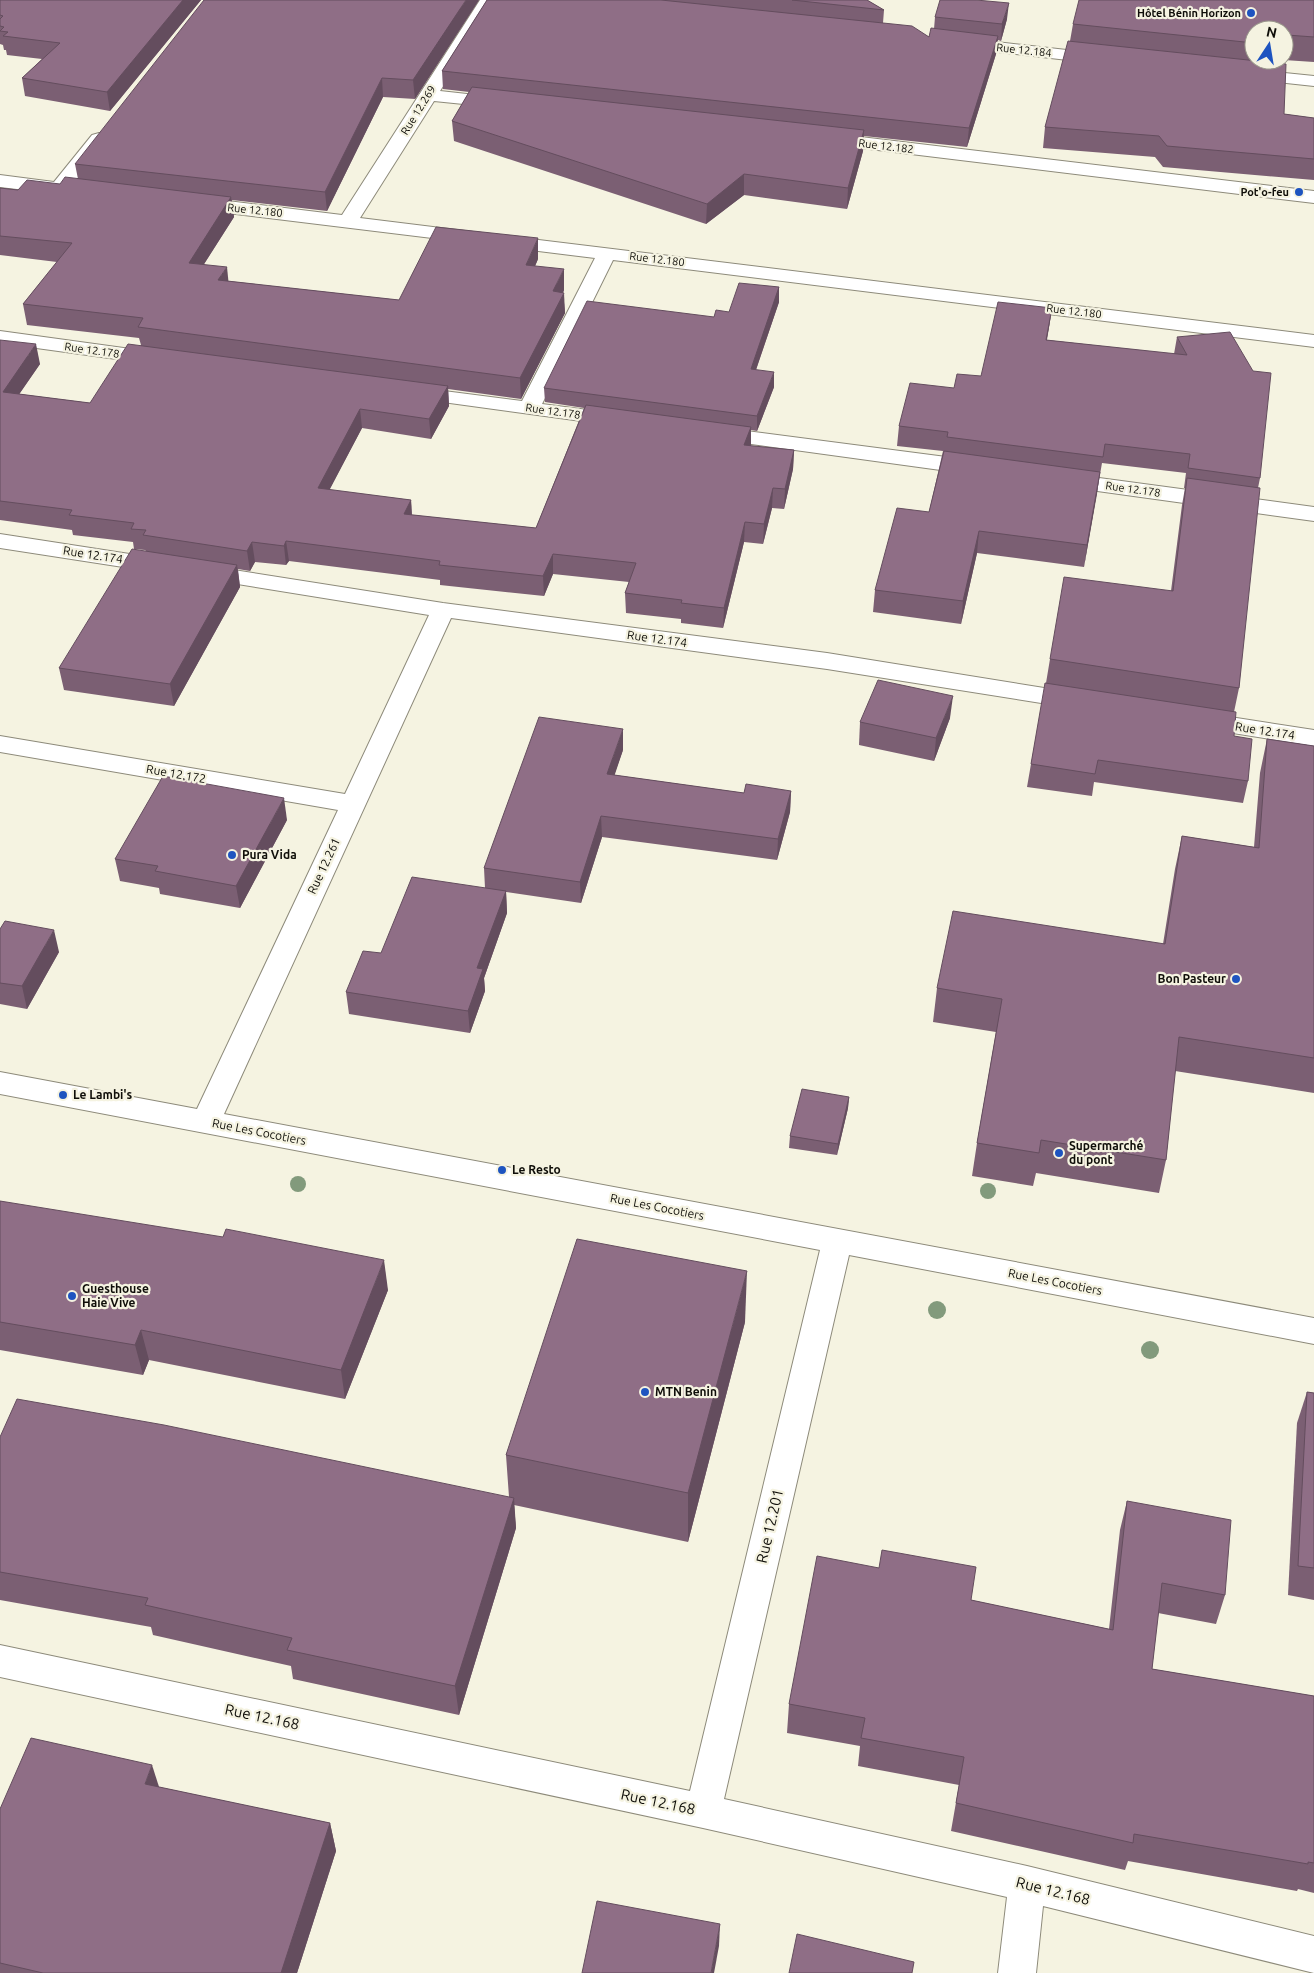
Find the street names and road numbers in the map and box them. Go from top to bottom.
street label: Rue 12.184 [996,41,1052,59]
street label: Rue 12.269 [398,83,438,137]
street label: Rue 12.182 [858,137,914,155]
street label: Rue 12.180 [227,201,283,219]
street label: Rue 12.180 [629,250,685,268]
street label: Rue 12.180 [1046,302,1102,320]
street label: Rue 12.178 [64,340,120,360]
street label: Rue 12.178 [525,401,581,421]
street label: Rue 12.178 [1105,479,1161,499]
street label: Rue 12.174 [62,543,124,566]
street label: Rue 12.174 [626,628,688,649]
street label: Rue 12.174 [1234,719,1296,742]
street label: Rue 12.172 [145,762,207,785]
street label: Rue 12.261 [305,836,342,896]
street label: Rue Les Cocotiers [211,1116,307,1147]
street label: Rue Les Cocotiers [609,1191,705,1222]
street label: Rue Les Cocotiers [1007,1266,1103,1297]
street label: Rue 12.201 [753,1487,786,1565]
street label: Rue 12.168 [223,1700,301,1733]
street label: Rue 12.168 [619,1785,697,1818]
street label: Rue 12.168 [1014,1873,1092,1908]

